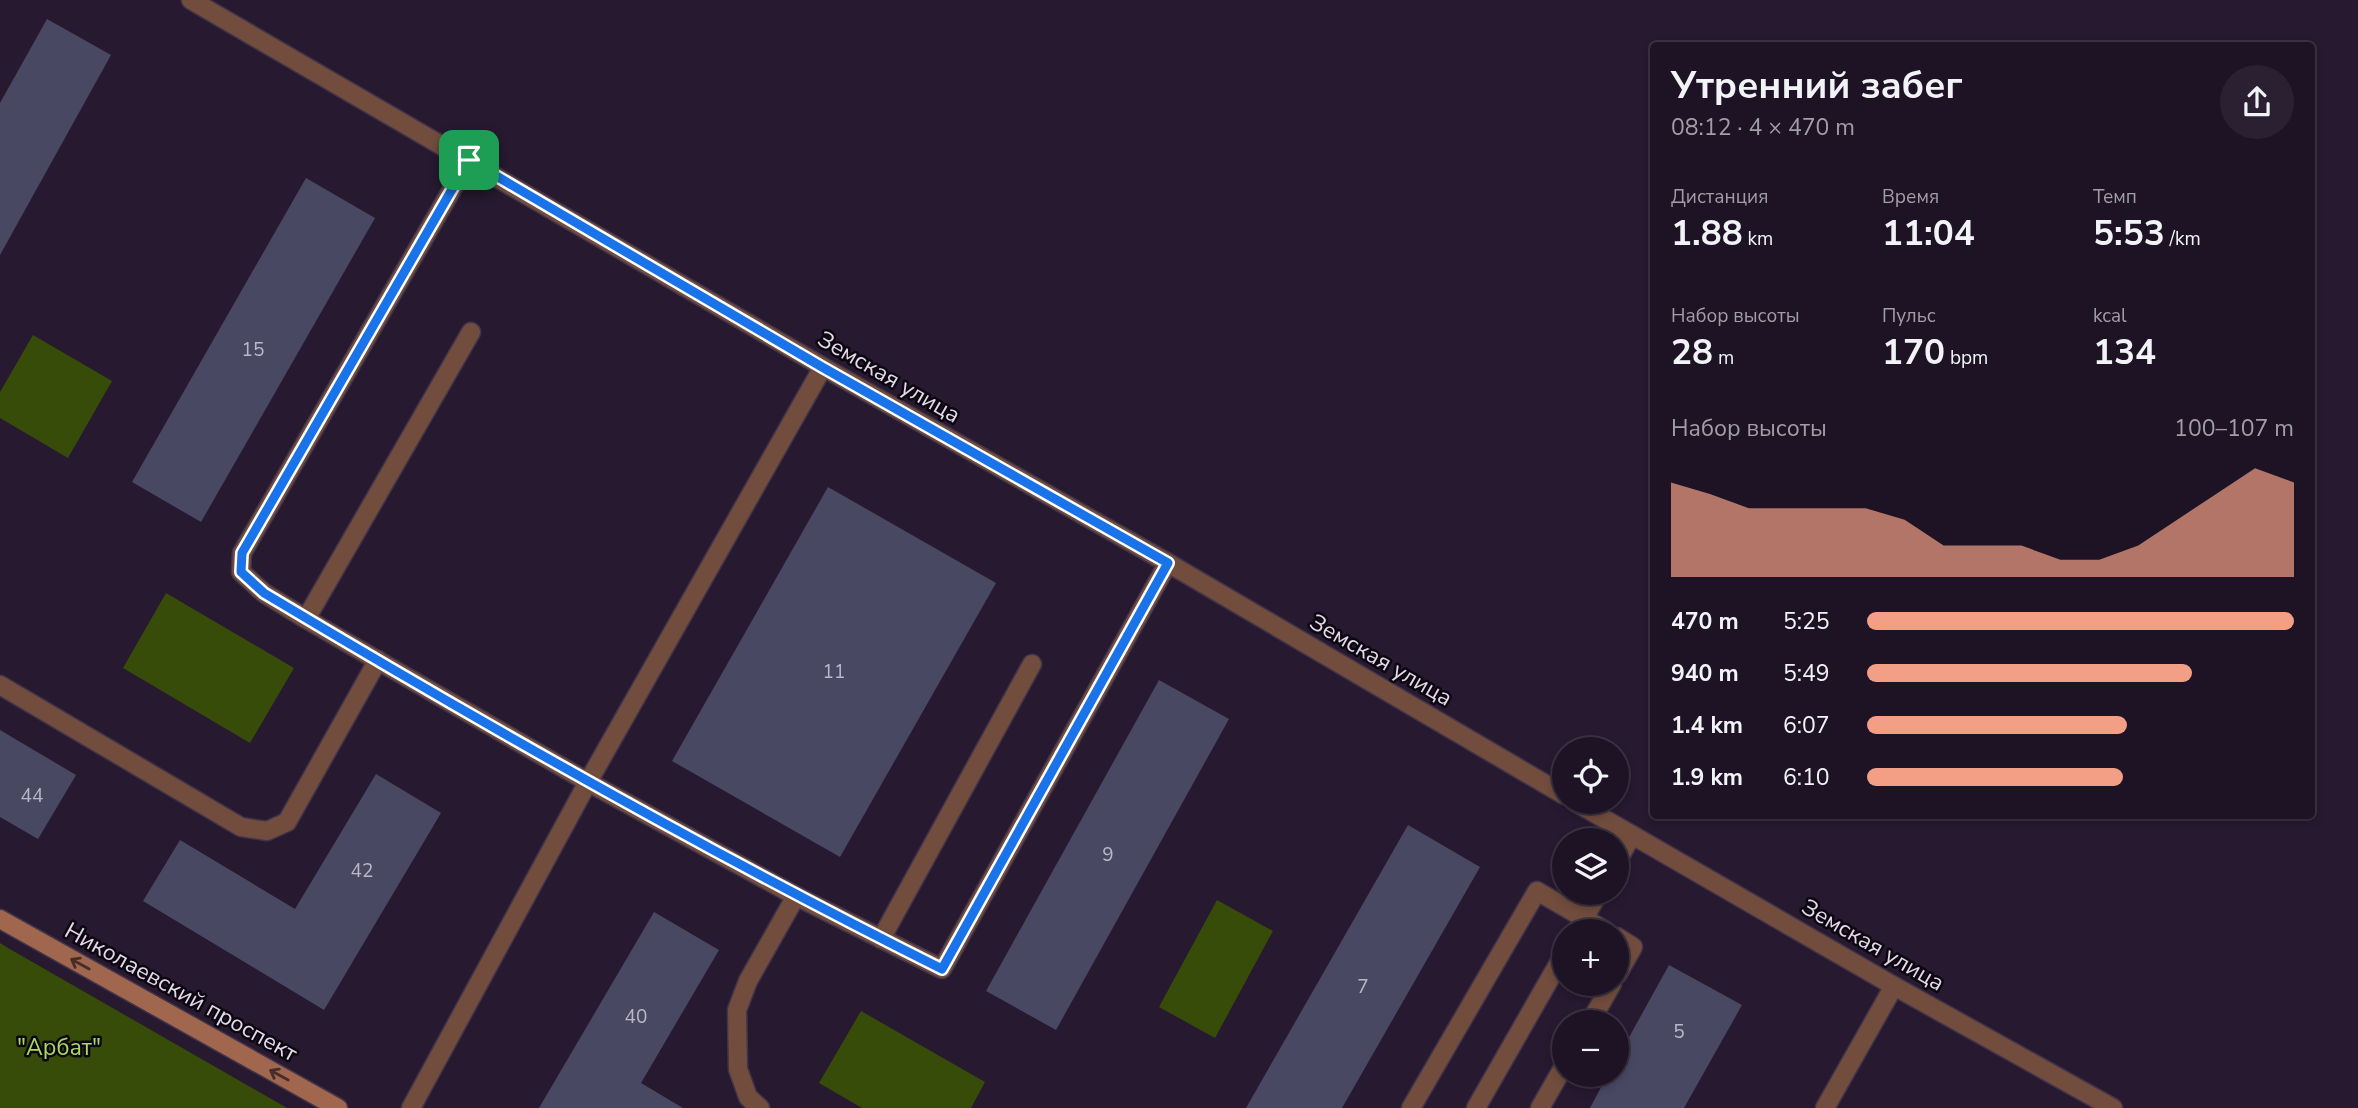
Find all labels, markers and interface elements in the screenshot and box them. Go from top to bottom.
text: Утренний забег [1671,60,1963,111]
button: share [2220,65,2294,139]
text: 08:12 · 4 × 470 m [1671,112,1855,143]
pin [439,130,499,190]
icon: arrive [450,141,488,179]
text: Дистанция [1671,184,1768,210]
text: Время [1882,184,1939,210]
text: Темп [2093,184,2137,210]
text: 1.88 [1671,210,1743,257]
text: 11:04 [1882,210,1975,257]
text: 5:53 [2093,210,2165,257]
text: km [1743,226,1773,252]
text: /km [2165,226,2201,252]
text: Набор высоты [1671,303,1800,329]
text: Пульс [1882,303,1936,329]
text: kcal [2093,303,2127,329]
street label: Земская улица [812,324,966,430]
text: 28 [1671,329,1713,376]
text: 170 [1882,329,1945,376]
text: 134 [2093,329,2156,376]
house number: 15 [242,337,264,363]
text: m [1713,345,1734,371]
text: bpm [1945,345,1988,371]
text: Набор высоты [1671,413,1827,444]
text: 100–107 m [2174,413,2294,444]
text: 470 m [1671,606,1739,637]
text: 5:25 [1783,606,1830,637]
street label: Земская улица [1304,607,1458,713]
text: 940 m [1671,658,1739,689]
text: 5:49 [1783,658,1830,689]
house number: 11 [823,659,845,685]
text: 1.4 km [1671,710,1743,741]
text: 6:07 [1783,710,1830,741]
map controls [1552,737,1629,1087]
button: locate [1552,737,1629,814]
text: 1.9 km [1671,762,1743,793]
text: 6:10 [1783,762,1830,793]
house number: 44 [21,783,43,809]
button: layers [1552,828,1629,905]
house number: 9 [1102,842,1114,868]
house number: 42 [351,858,373,884]
street label: Земская улица [1796,892,1950,998]
street label: Николаевский проспект [59,915,304,1069]
button: + [1552,919,1629,996]
one-way arrow [70,957,91,970]
house number: 7 [1357,974,1369,1000]
house number: 40 [625,1004,647,1030]
button: − [1552,1010,1629,1087]
house number: 5 [1673,1019,1685,1045]
park label: "Арбат" [17,1032,101,1063]
one-way arrow [269,1068,289,1082]

